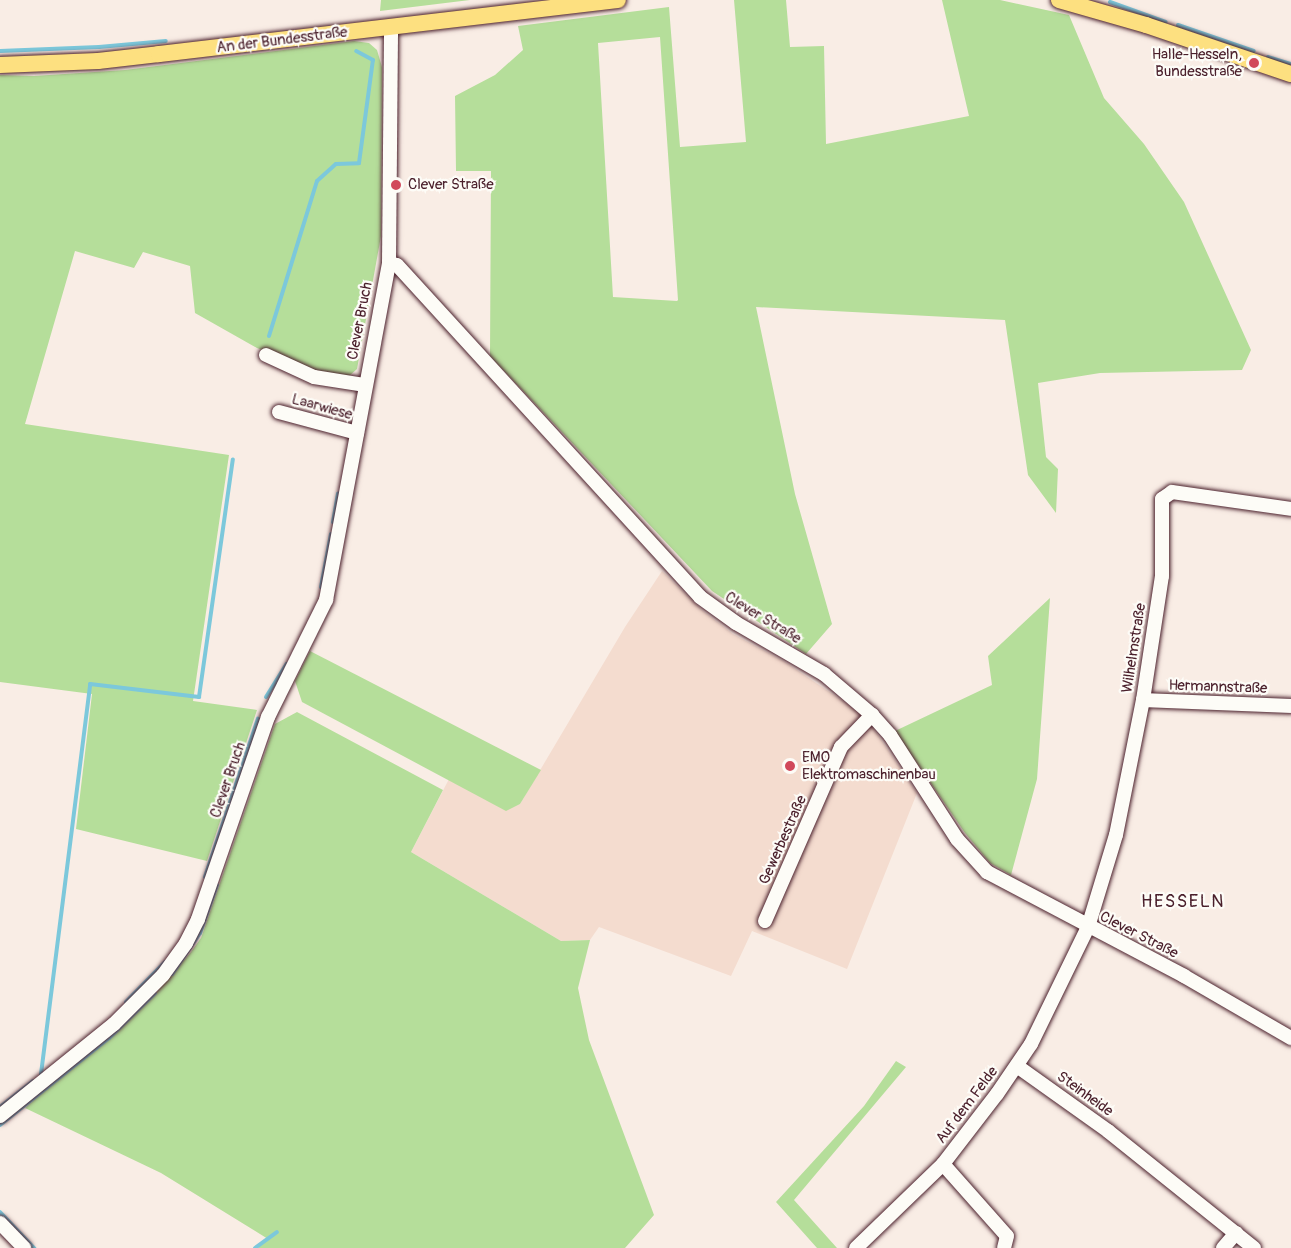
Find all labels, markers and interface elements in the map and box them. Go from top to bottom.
street label: An der Bundesstraße [216,23,348,57]
place label: Halle-Hesseln, Bundesstraße [1152,45,1242,80]
marker: Halle-Hesseln, Bundesstraße [1247,56,1261,70]
place label: Clever Straße [408,176,494,194]
marker: Clever Straße [389,178,403,192]
street label: Clever Bruch [344,280,376,362]
street label: Laarwiese [290,390,354,424]
street label: Clever Straße [722,588,804,648]
street label: Wilhelmstraße [1118,602,1150,694]
street label: Hermannstraße [1168,676,1268,698]
street label: Clever Bruch [207,740,249,820]
place label: EMO Elektromaschinenbau [802,748,936,783]
marker: EMO Elektromaschinenbau [783,759,797,773]
street label: Gewerbestraße [755,793,811,887]
district label: HESSELN [1141,891,1225,913]
street label: Clever Straße [1097,908,1181,962]
street label: Auf dem Felde [932,1063,1002,1147]
street label: Steinheide [1053,1068,1117,1120]

